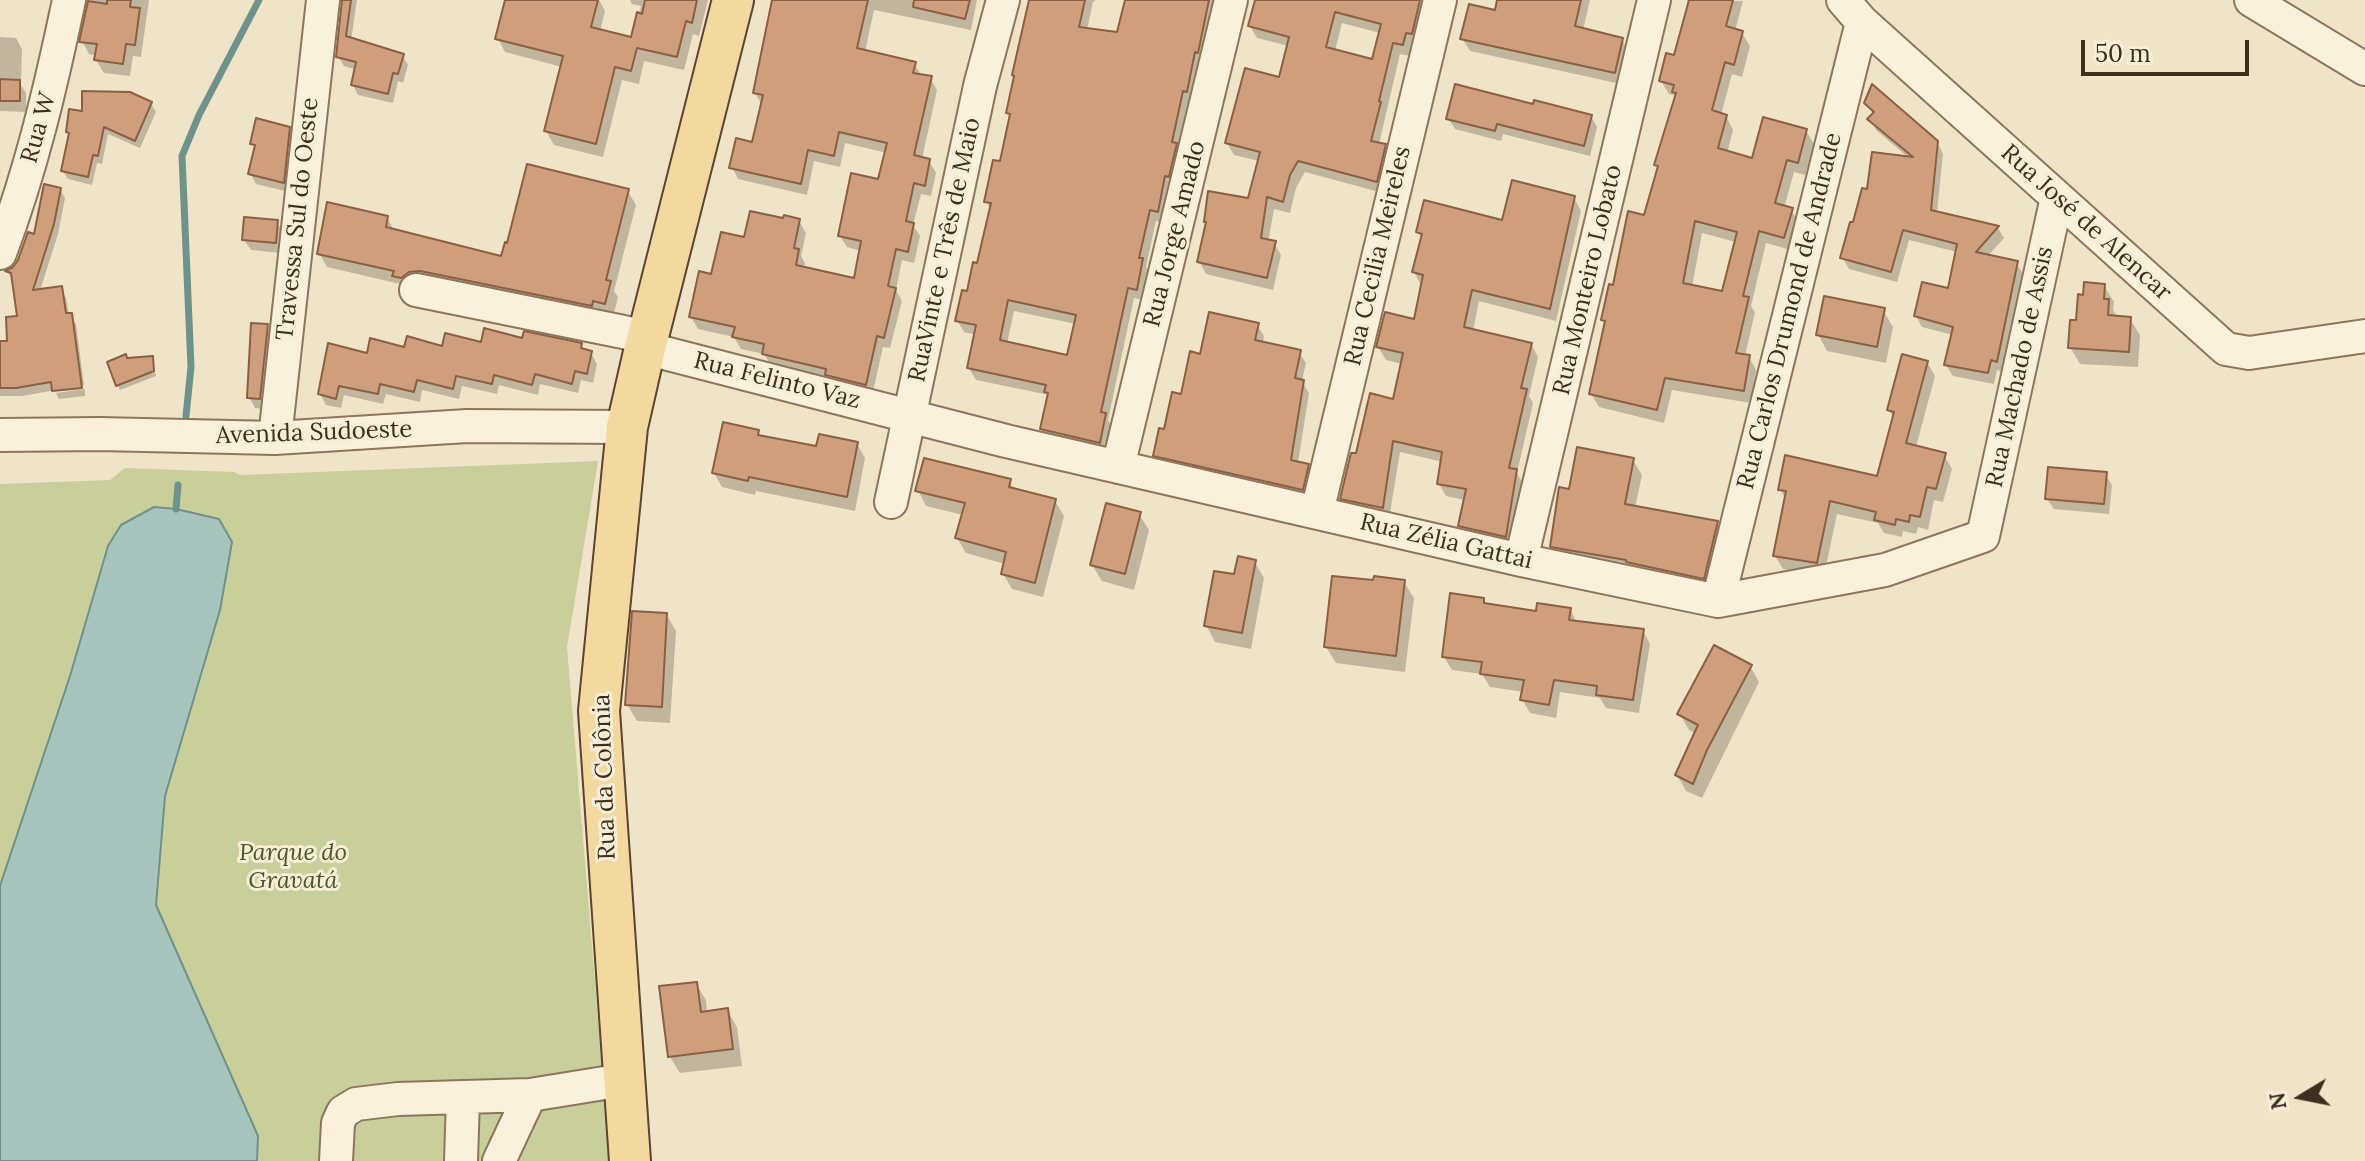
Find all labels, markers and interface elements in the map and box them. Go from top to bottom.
scale bar [2085,24,2253,74]
text: 50 m [2095,38,2151,69]
street label: Rua W [15,89,63,167]
street label: Travessa Sul do Oeste [271,96,325,342]
street label: RuaVinte e Três de Maio [903,115,987,385]
street label: Rua Carlos Drumond de Andrade [1732,130,1848,492]
street label: Rua Jorge Amado [1138,138,1212,330]
street label: Rua José de Alencar [1995,139,2177,307]
street label: Rua Cecilia Meireles [1339,143,1417,369]
street label: Rua Monteiro Lobato [1547,162,1629,398]
street label: Rua Machado de Assis [1980,244,2060,490]
street label: Rua Felinto Vaz [691,346,863,416]
street label: Avenida Sudoeste [215,415,413,451]
street label: Rua Zélia Gattai [1357,508,1535,576]
street label: Rua da Colônia [588,693,622,861]
park label: Parque do Gravatá [239,839,347,895]
north arrow [2261,1057,2341,1137]
text: N [2262,1090,2293,1112]

